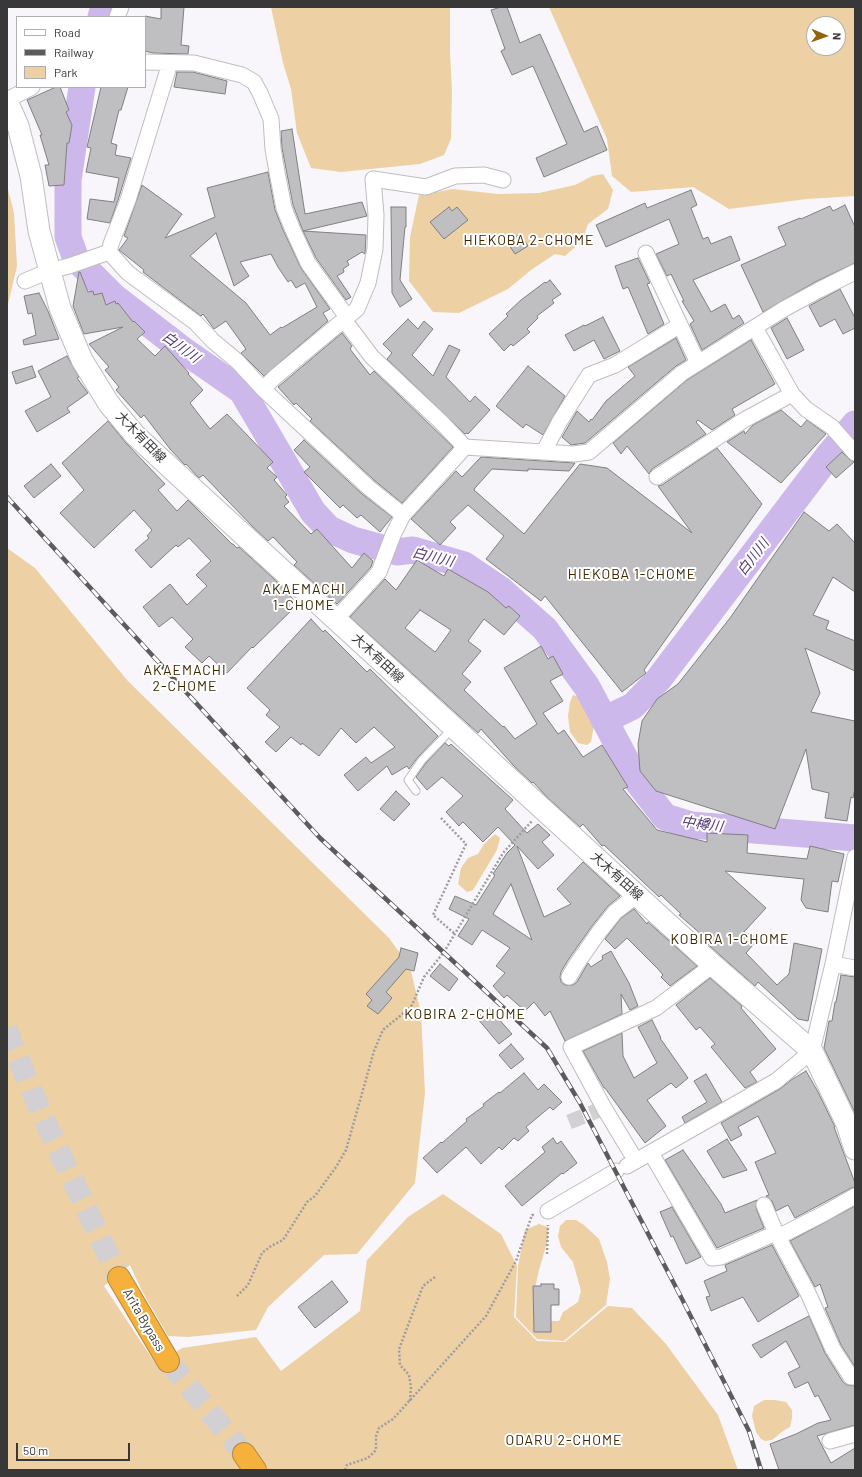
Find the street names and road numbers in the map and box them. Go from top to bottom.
street label: 大木有田線 [113,408,169,466]
street label: 大木有田線 [349,630,407,686]
street label: 大木有田線 [588,848,646,904]
street label: Arita Bypass [120,1286,168,1354]

